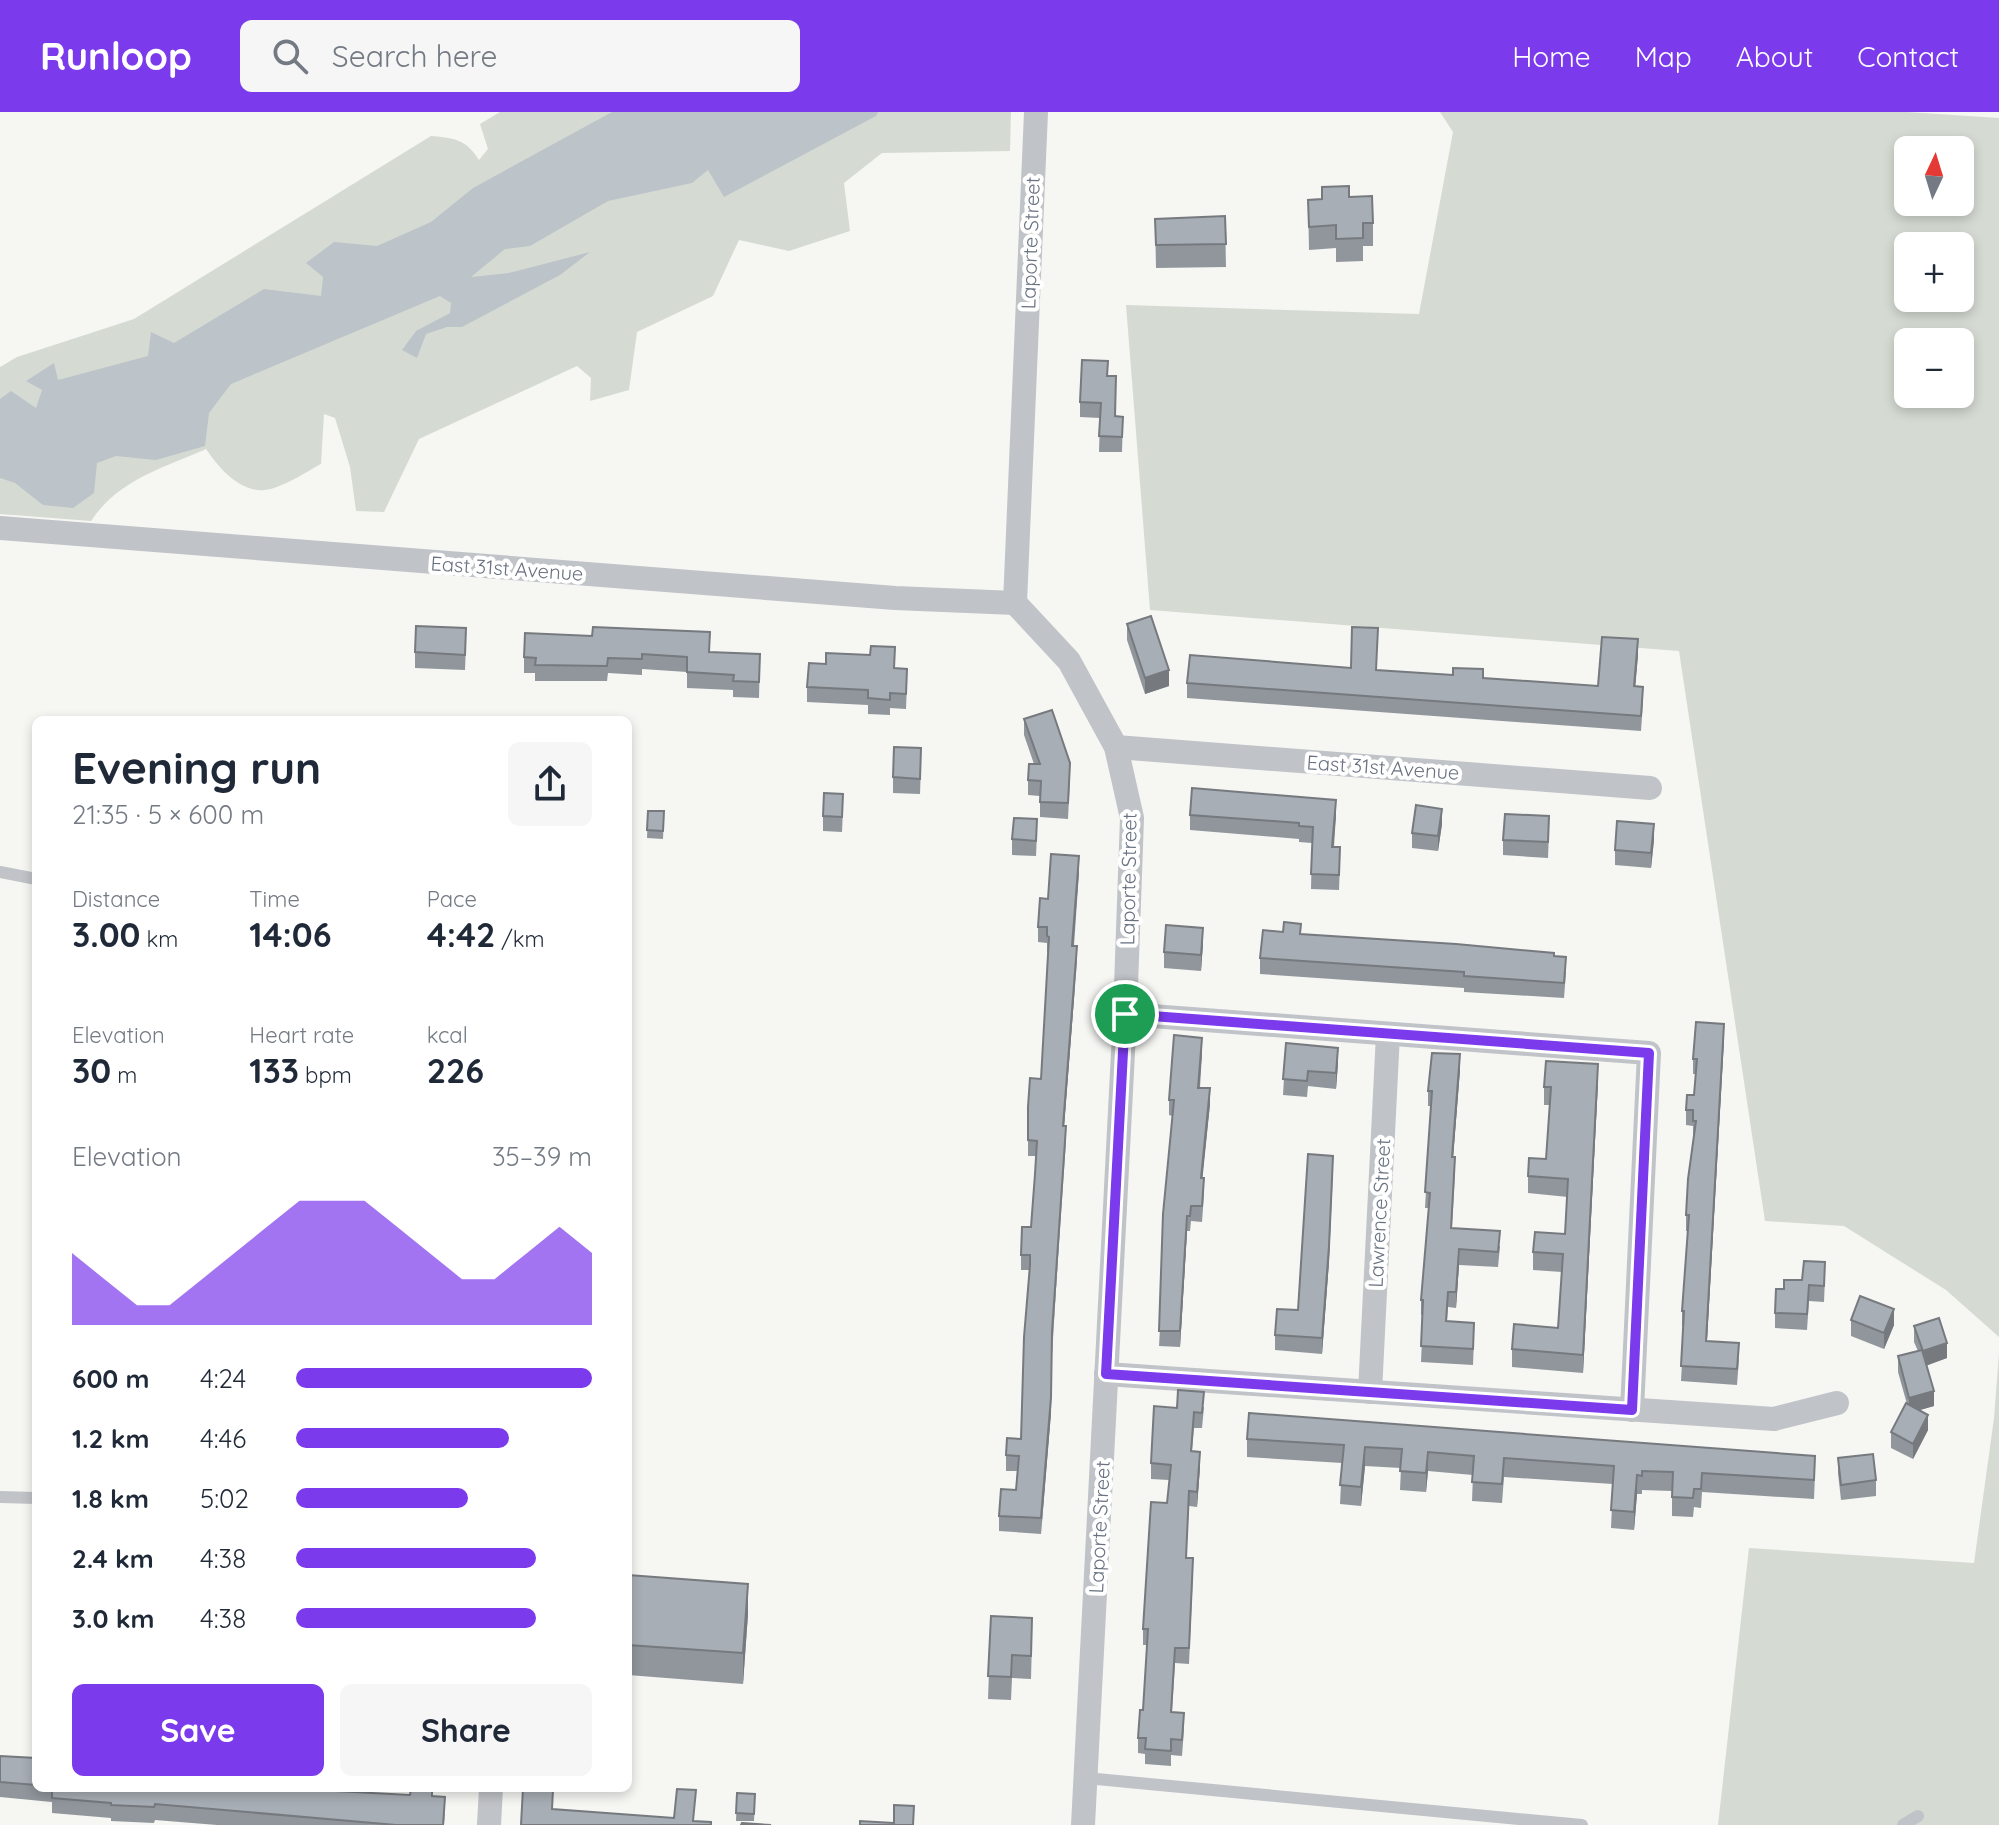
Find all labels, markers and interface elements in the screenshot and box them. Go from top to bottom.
search box [240,20,800,92]
text: Runloop [40,32,192,80]
icon: search [268,34,312,78]
text: Search here [332,37,497,75]
text: Home [1512,39,1591,74]
text: Map [1635,39,1692,74]
text: About [1736,39,1813,74]
text: Contact [1857,39,1959,74]
north arrow [1894,136,1974,216]
map controls [1894,136,1974,408]
street label: Laporte Street [1015,176,1045,310]
button: + [1894,232,1974,312]
button: − [1894,328,1974,408]
street label: East 31st Avenue [430,550,584,586]
text: Evening run [72,740,321,795]
button: share [508,742,592,826]
street label: East 31st Avenue [1306,749,1460,785]
text: 21:35 · 5 × 600 m [72,798,264,831]
street label: Laporte Street [1114,812,1142,946]
text: Distance [72,885,160,913]
text: Time [249,885,300,913]
text: Pace [427,885,477,913]
text: 3.00 [72,913,140,956]
text: 14:06 [249,913,332,956]
text: 4:42 [427,913,495,956]
text: km [140,925,178,953]
text: /km [495,925,545,953]
pin [1091,980,1159,1048]
icon: arrive [1103,992,1147,1036]
text: Elevation [72,1021,165,1049]
text: Heart rate [249,1021,354,1049]
text: kcal [427,1021,468,1049]
text: 30 [72,1049,111,1092]
text: 133 [249,1049,299,1092]
text: 226 [427,1049,484,1092]
text: m [111,1061,137,1089]
text: bpm [299,1061,352,1089]
street label: Lawrence Street [1363,1137,1395,1288]
text: Elevation [72,1140,182,1173]
text: 35–39 m [492,1140,592,1173]
text: 600 m [72,1362,150,1395]
text: 4:24 [200,1362,246,1395]
text: 1.2 km [72,1422,149,1455]
text: 4:46 [200,1422,246,1455]
street label: Laporte Street [1083,1460,1115,1594]
text: 1.8 km [72,1482,149,1515]
text: 5:02 [200,1482,249,1515]
text: 2.4 km [72,1542,154,1575]
text: 4:38 [200,1542,246,1575]
text: 3.0 km [72,1602,154,1635]
text: 4:38 [200,1602,246,1635]
button: Save [72,1684,324,1776]
button: Share [340,1684,592,1776]

